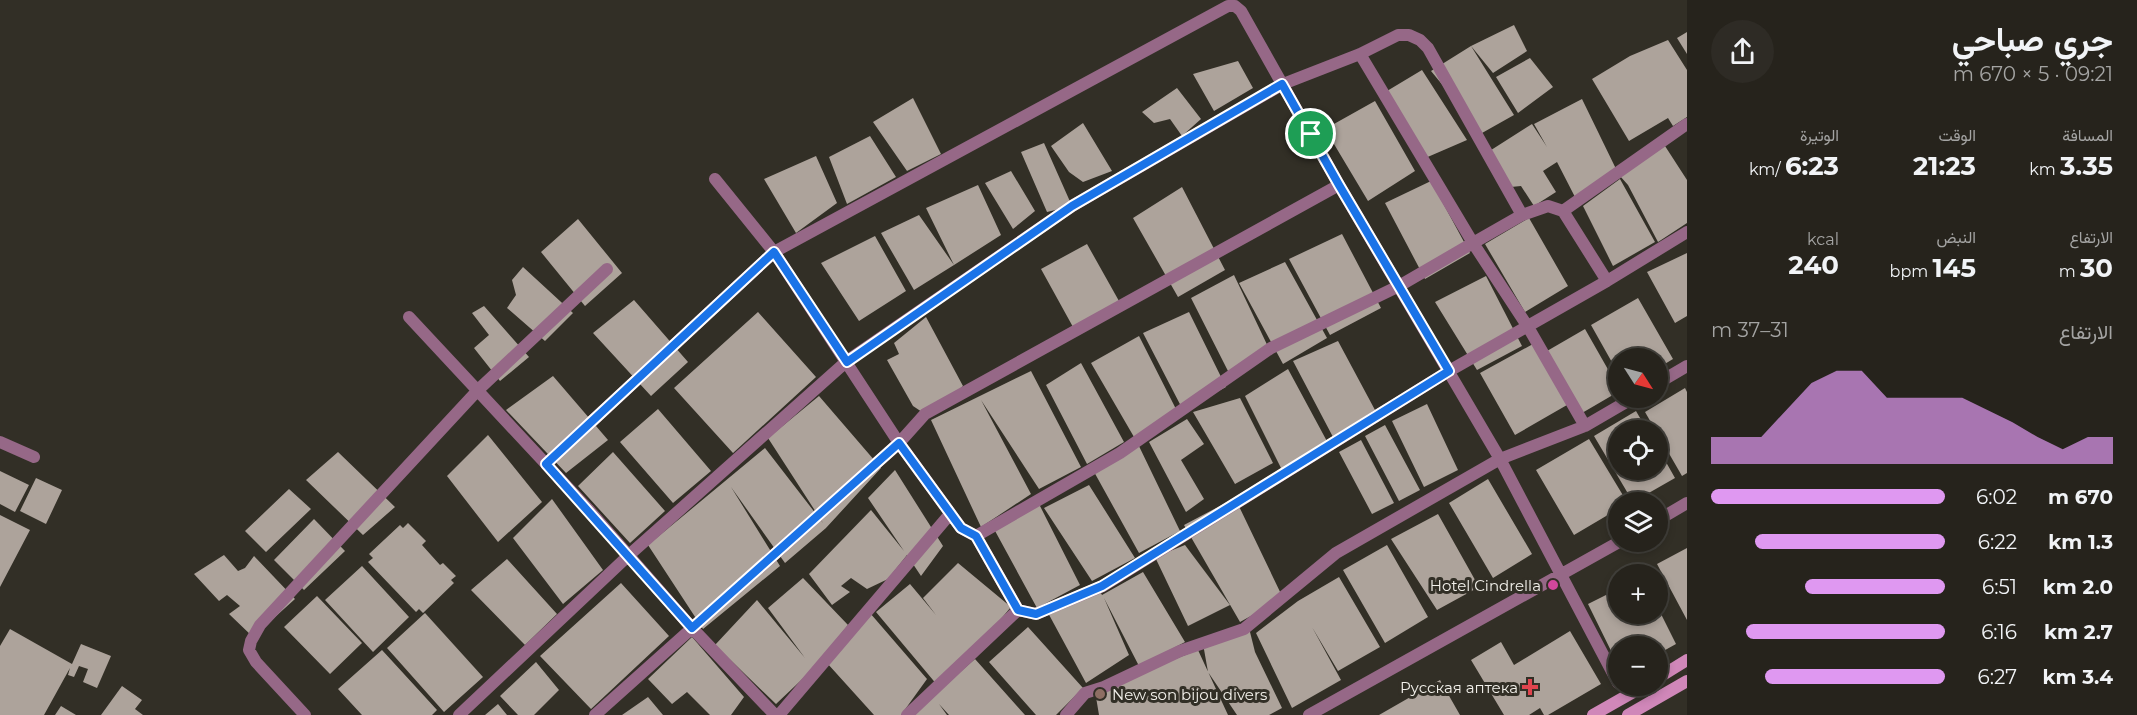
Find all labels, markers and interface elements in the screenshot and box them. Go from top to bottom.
text: جري صباحي [1952,19,2113,59]
button: share [1711,20,1774,83]
text: 09:21 · 5 × 670 m [1953,62,2113,86]
pin [1285,108,1336,159]
icon: arrive [1294,117,1327,150]
text: الوتيرة [1800,126,1839,145]
text: الوقت [1938,126,1976,145]
text: المسافة [2062,126,2113,145]
text: 6:23 [1785,150,1839,182]
text: 21:23 [1913,150,1976,182]
text: 3.35 [2060,150,2113,182]
text: /km [1749,160,1785,179]
text: km [2029,160,2060,179]
text: النبض [1936,228,1976,247]
text: الارتفاع [2070,228,2113,247]
text: kcal [1807,230,1839,249]
text: 240 [1788,249,1839,281]
text: 145 [1932,252,1976,284]
text: 30 [2080,252,2113,284]
text: bpm [1890,262,1932,281]
text: m [2059,262,2080,281]
text: 31–37 m [1711,318,1789,342]
text: الارتفاع [2059,320,2113,344]
north arrow [1608,348,1668,408]
map controls [1608,348,1668,696]
button: locate [1608,420,1668,480]
text: 6:02 [1976,485,2017,509]
text: 670 m [2048,485,2113,509]
button: layers [1608,492,1668,552]
text: 6:22 [1978,530,2017,554]
text: 1.3 km [2048,530,2113,554]
button: + [1608,564,1668,624]
text: 6:51 [1982,575,2017,599]
text: 2.0 km [2043,575,2113,599]
place label: Hotel Cindrella [1430,576,1541,595]
marker: Hotel Cindrella [1546,578,1560,592]
text: 6:16 [1981,620,2017,644]
text: 2.7 km [2044,620,2113,644]
button: − [1608,636,1668,696]
text: 6:27 [1977,665,2017,689]
text: 3.4 km [2042,665,2113,689]
place label: Русская аптека [1400,678,1518,697]
marker: Русская аптека [1523,680,1537,694]
place label: New son bijou divers [1112,685,1267,704]
marker: New son bijou divers [1093,687,1107,701]

